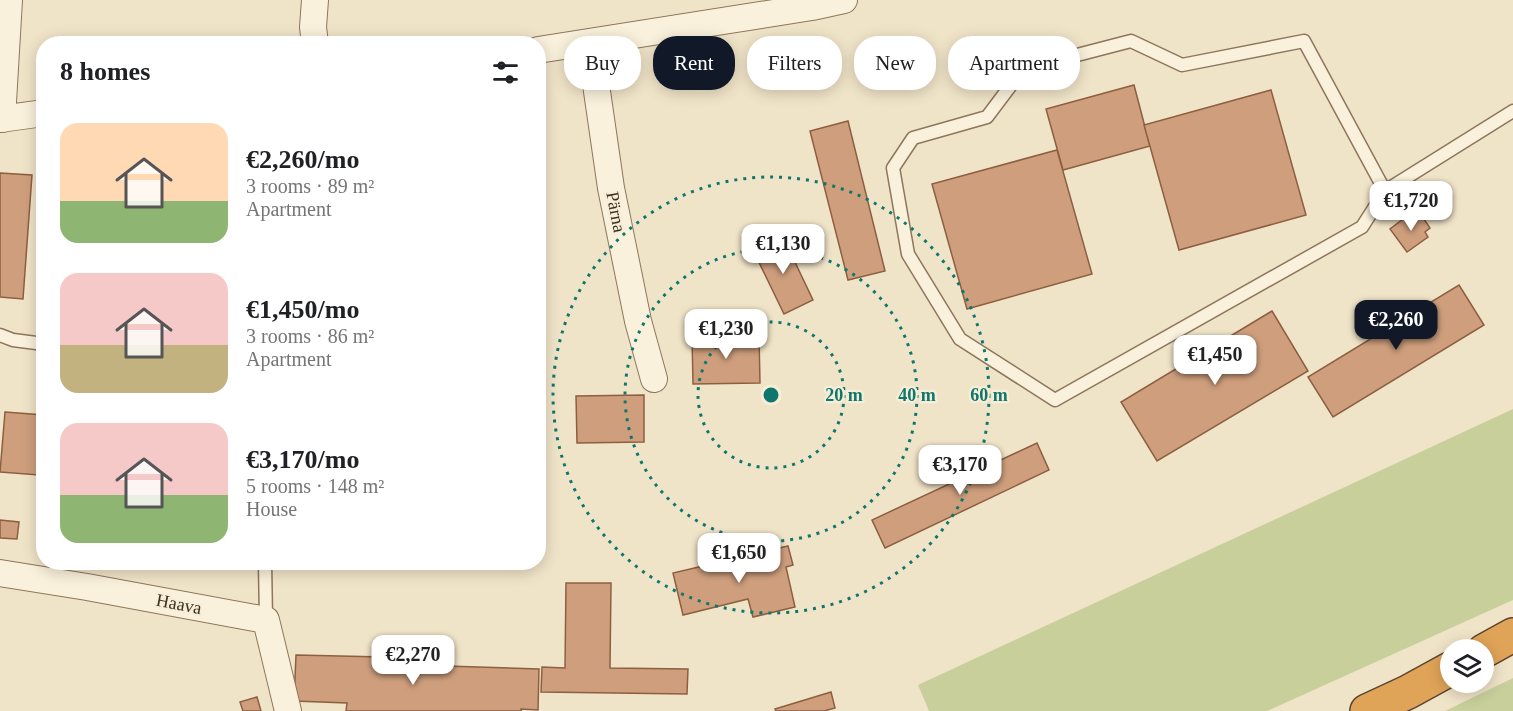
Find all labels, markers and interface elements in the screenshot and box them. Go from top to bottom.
chip: Buy [564,36,641,90]
chip: Rent [653,36,735,90]
chip: Filters [747,36,842,90]
chip: New [854,36,936,90]
chip: Apartment [948,36,1080,90]
icon: filters [489,56,522,89]
text: 8 homes [60,57,150,86]
text: €2,260/mo [246,145,359,174]
icon: home [108,147,180,219]
text: 3 rooms · 89 m² [246,175,374,197]
pin: €1,720 [1362,181,1460,232]
text: €1,720 [1384,189,1439,211]
street label: Pärna [602,190,630,234]
text: Apartment [246,198,332,220]
pin: €1,130 [734,224,832,275]
text: €1,130 [756,232,811,254]
text: €1,450/mo [246,295,359,324]
icon: home [108,297,180,369]
pin: €2,260 [1347,300,1445,351]
text: €2,260 [1369,308,1424,330]
pin: €1,230 [677,309,775,360]
text: €1,230 [699,317,754,339]
text: 3 rooms · 86 m² [246,325,374,347]
pin: €1,450 [1166,335,1264,386]
text: €1,450 [1188,343,1243,365]
text: Apartment [246,348,332,370]
centre of rings [761,385,781,405]
text: 20 m [825,385,863,405]
text: 40 m [898,385,936,405]
text: 60 m [970,385,1008,405]
text: €3,170/mo [246,445,359,474]
pin: €3,170 [911,445,1009,496]
icon: home [108,447,180,519]
text: €3,170 [933,453,988,475]
text: 5 rooms · 148 m² [246,475,384,497]
text: House [246,498,297,520]
pin: €1,650 [690,533,788,584]
text: €1,650 [712,541,767,563]
street label: Haava [155,590,203,618]
pin: €2,270 [364,635,462,686]
map controls [1440,639,1494,693]
button: layers [1440,639,1494,693]
text: €2,270 [386,643,441,665]

